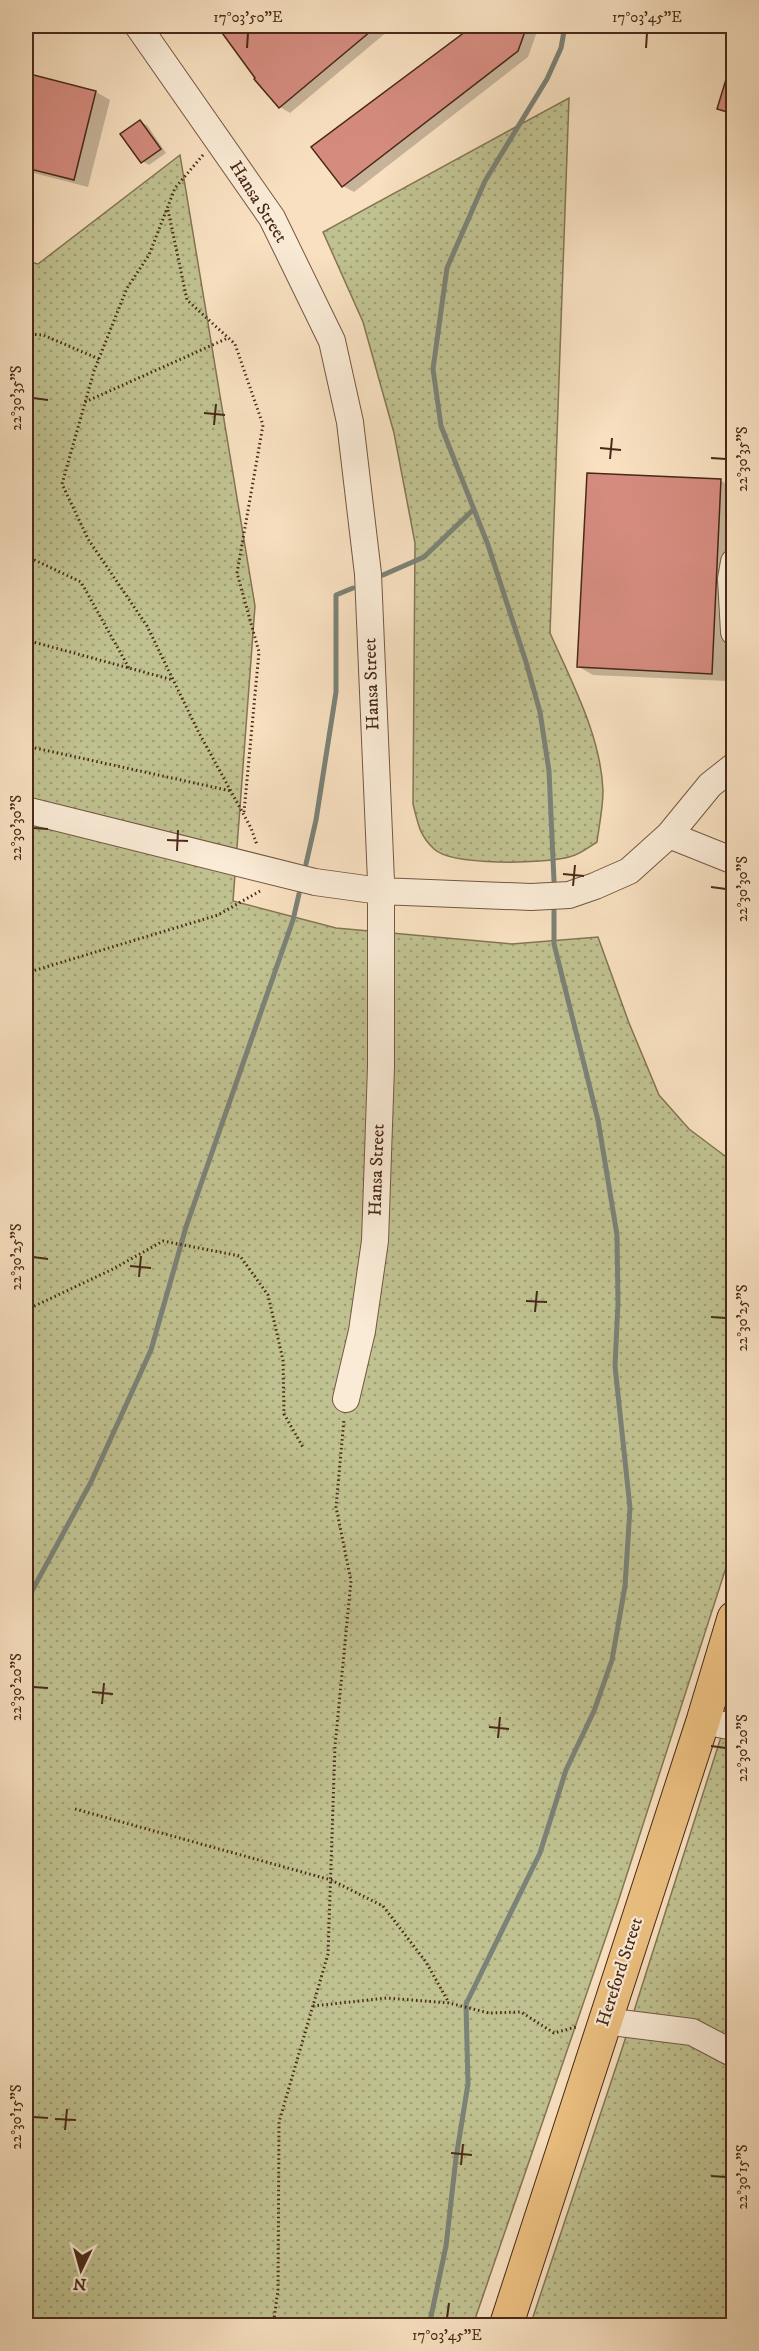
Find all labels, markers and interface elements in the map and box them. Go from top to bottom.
text: 17°03'50"E [213,8,283,27]
text: 17°03'45"E [612,8,682,27]
street label: Hansa Street [224,157,292,247]
text: 22°30'35"S [7,365,26,431]
text: 22°30'35"S [733,426,752,492]
street label: Hansa Street [359,637,385,730]
text: 22°30'30"S [7,795,26,861]
text: 22°30'30"S [733,856,752,922]
street label: Hansa Street [364,1123,390,1216]
text: 22°30'25"S [7,1223,26,1291]
text: 22°30'25"S [733,1284,752,1352]
text: 22°30'20"S [7,1653,26,1721]
text: 22°30'20"S [733,1714,752,1782]
street label: Hereford Street [592,1915,648,2029]
text: 22°30'15"S [7,2084,26,2150]
text: 22°30'15"S [733,2144,752,2210]
north arrow [51,2240,111,2300]
text: N [72,2273,87,2294]
text: 17°03'45"E [412,2326,482,2345]

